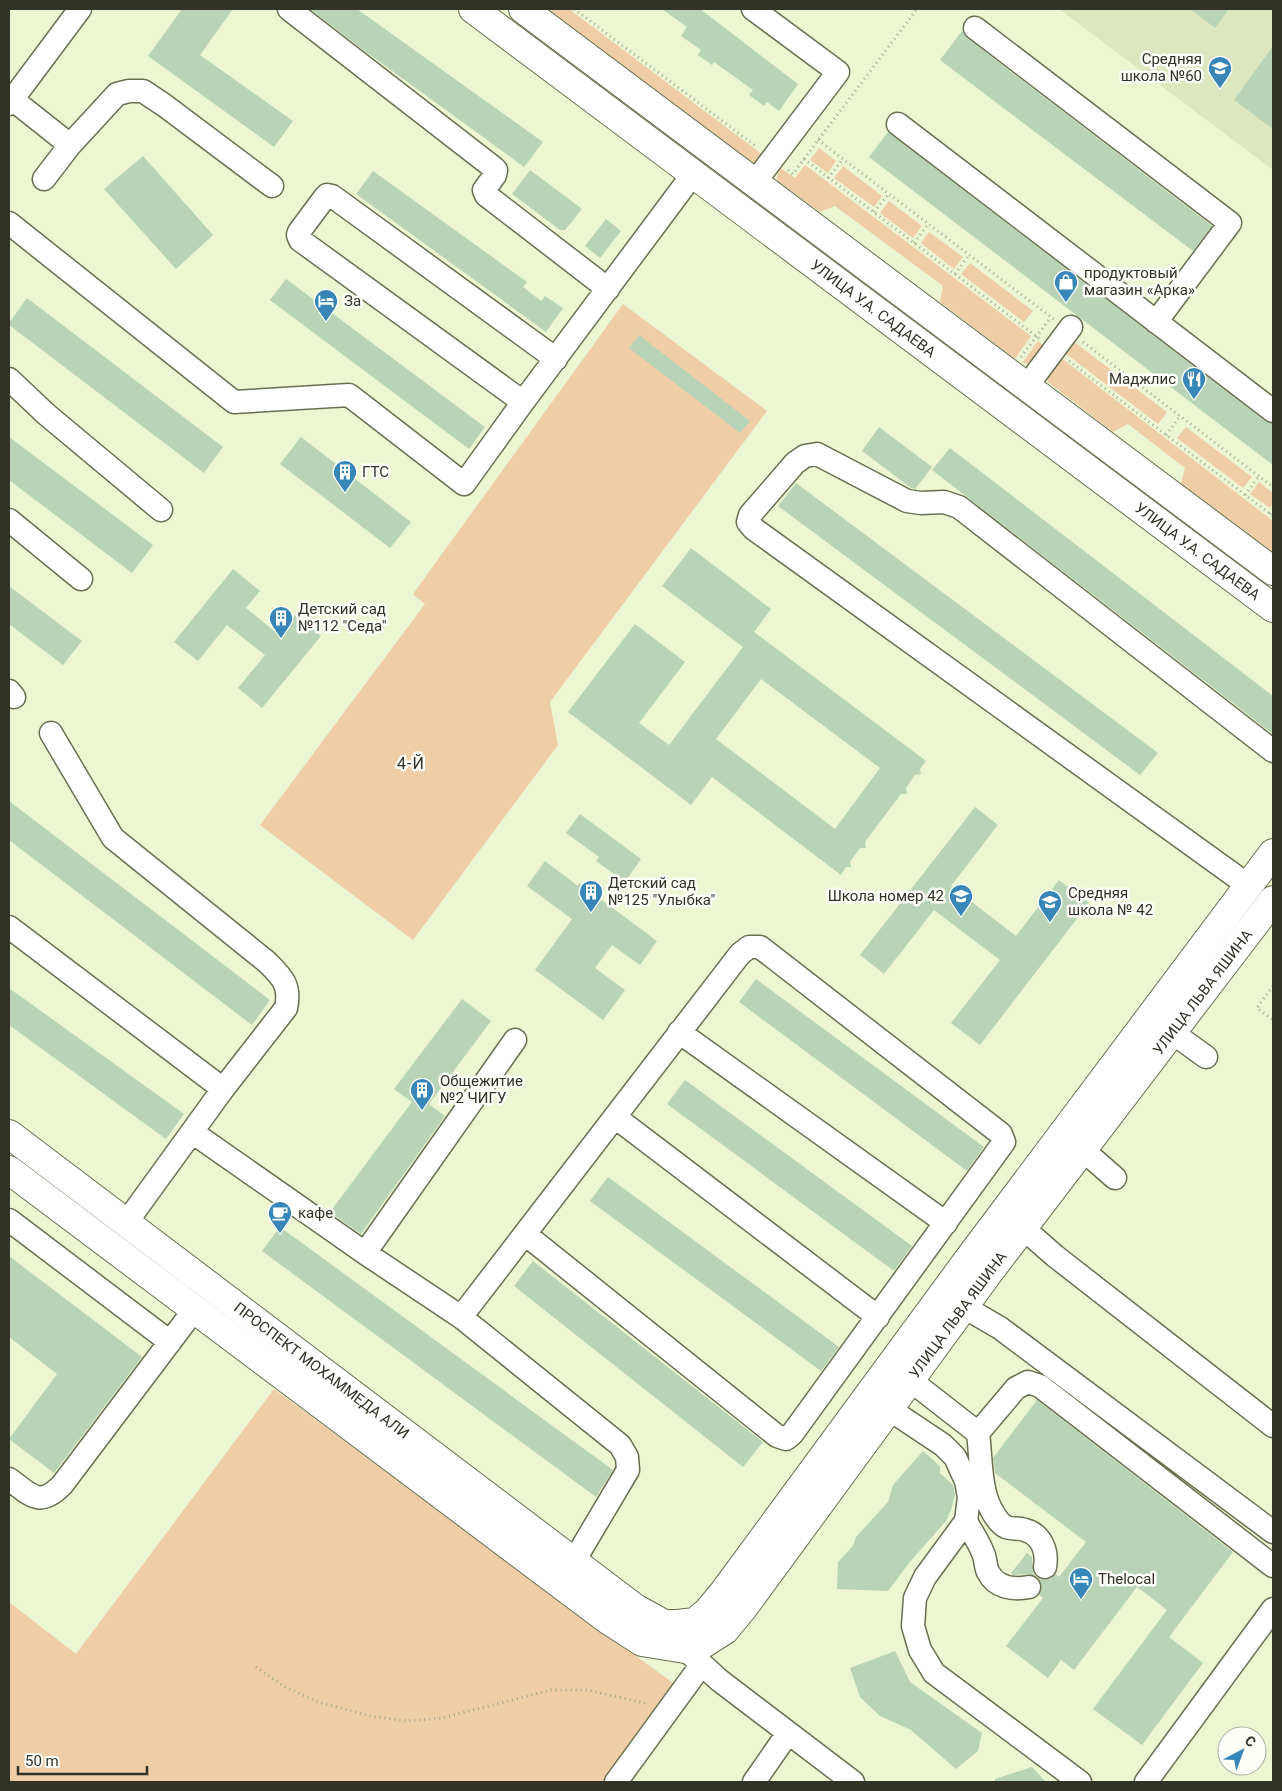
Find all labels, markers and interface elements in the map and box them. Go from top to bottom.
place label: Средняя школа №60 [1121,50,1202,85]
school or university icon: Средняя школа №60 [1207,55,1233,89]
street label: УЛИЦА У.А. САДАЕВА [807,256,939,361]
place label: продуктовый магазин «Арка» [1084,264,1195,299]
shop icon: продуктовый магазин «Арка» [1053,269,1079,303]
hotel icon: За [313,288,339,322]
place label: За [344,292,361,310]
restaurant icon: Маджлис [1181,366,1207,400]
place label: Маджлис [1109,370,1176,388]
building icon: ГТС [332,459,358,493]
place label: ГТС [362,463,389,481]
street label: УЛИЦА У.А. САДАЕВА [1131,499,1264,604]
place label: Детский сад №112 "Седа" [298,600,387,635]
building icon: Детский сад №112 "Седа" [268,605,294,639]
district label: 4-Й [397,754,425,773]
place label: Детский сад №125 "Улыбка" [608,874,715,909]
building icon: Детский сад №125 "Улыбка" [578,879,604,913]
school or university icon: Школа номер 42 [948,883,974,917]
place label: Средняя школа № 42 [1068,884,1153,919]
place label: Школа номер 42 [828,887,944,905]
school or university icon: Средняя школа № 42 [1037,889,1063,923]
street label: УЛИЦА ЛЬВА ЯШИНА [1149,926,1256,1058]
place label: Общежитие №2 ЧИГУ [440,1072,523,1107]
building icon: Общежитие №2 ЧИГУ [409,1077,435,1111]
cafe icon: кафе [267,1200,293,1234]
place label: кафе [298,1204,333,1222]
street label: УЛИЦА ЛЬВА ЯШИНА [905,1248,1011,1382]
street label: ПРОСПЕКТ МОХАММЕДА АЛИ [230,1299,413,1443]
hotel icon: Thelocal [1068,1566,1094,1600]
place label: Thelocal [1098,1570,1155,1588]
north arrow [1217,1726,1267,1776]
text: С [1242,1732,1259,1750]
scale bar [18,1744,146,1776]
text: 50 m [25,1752,59,1770]

